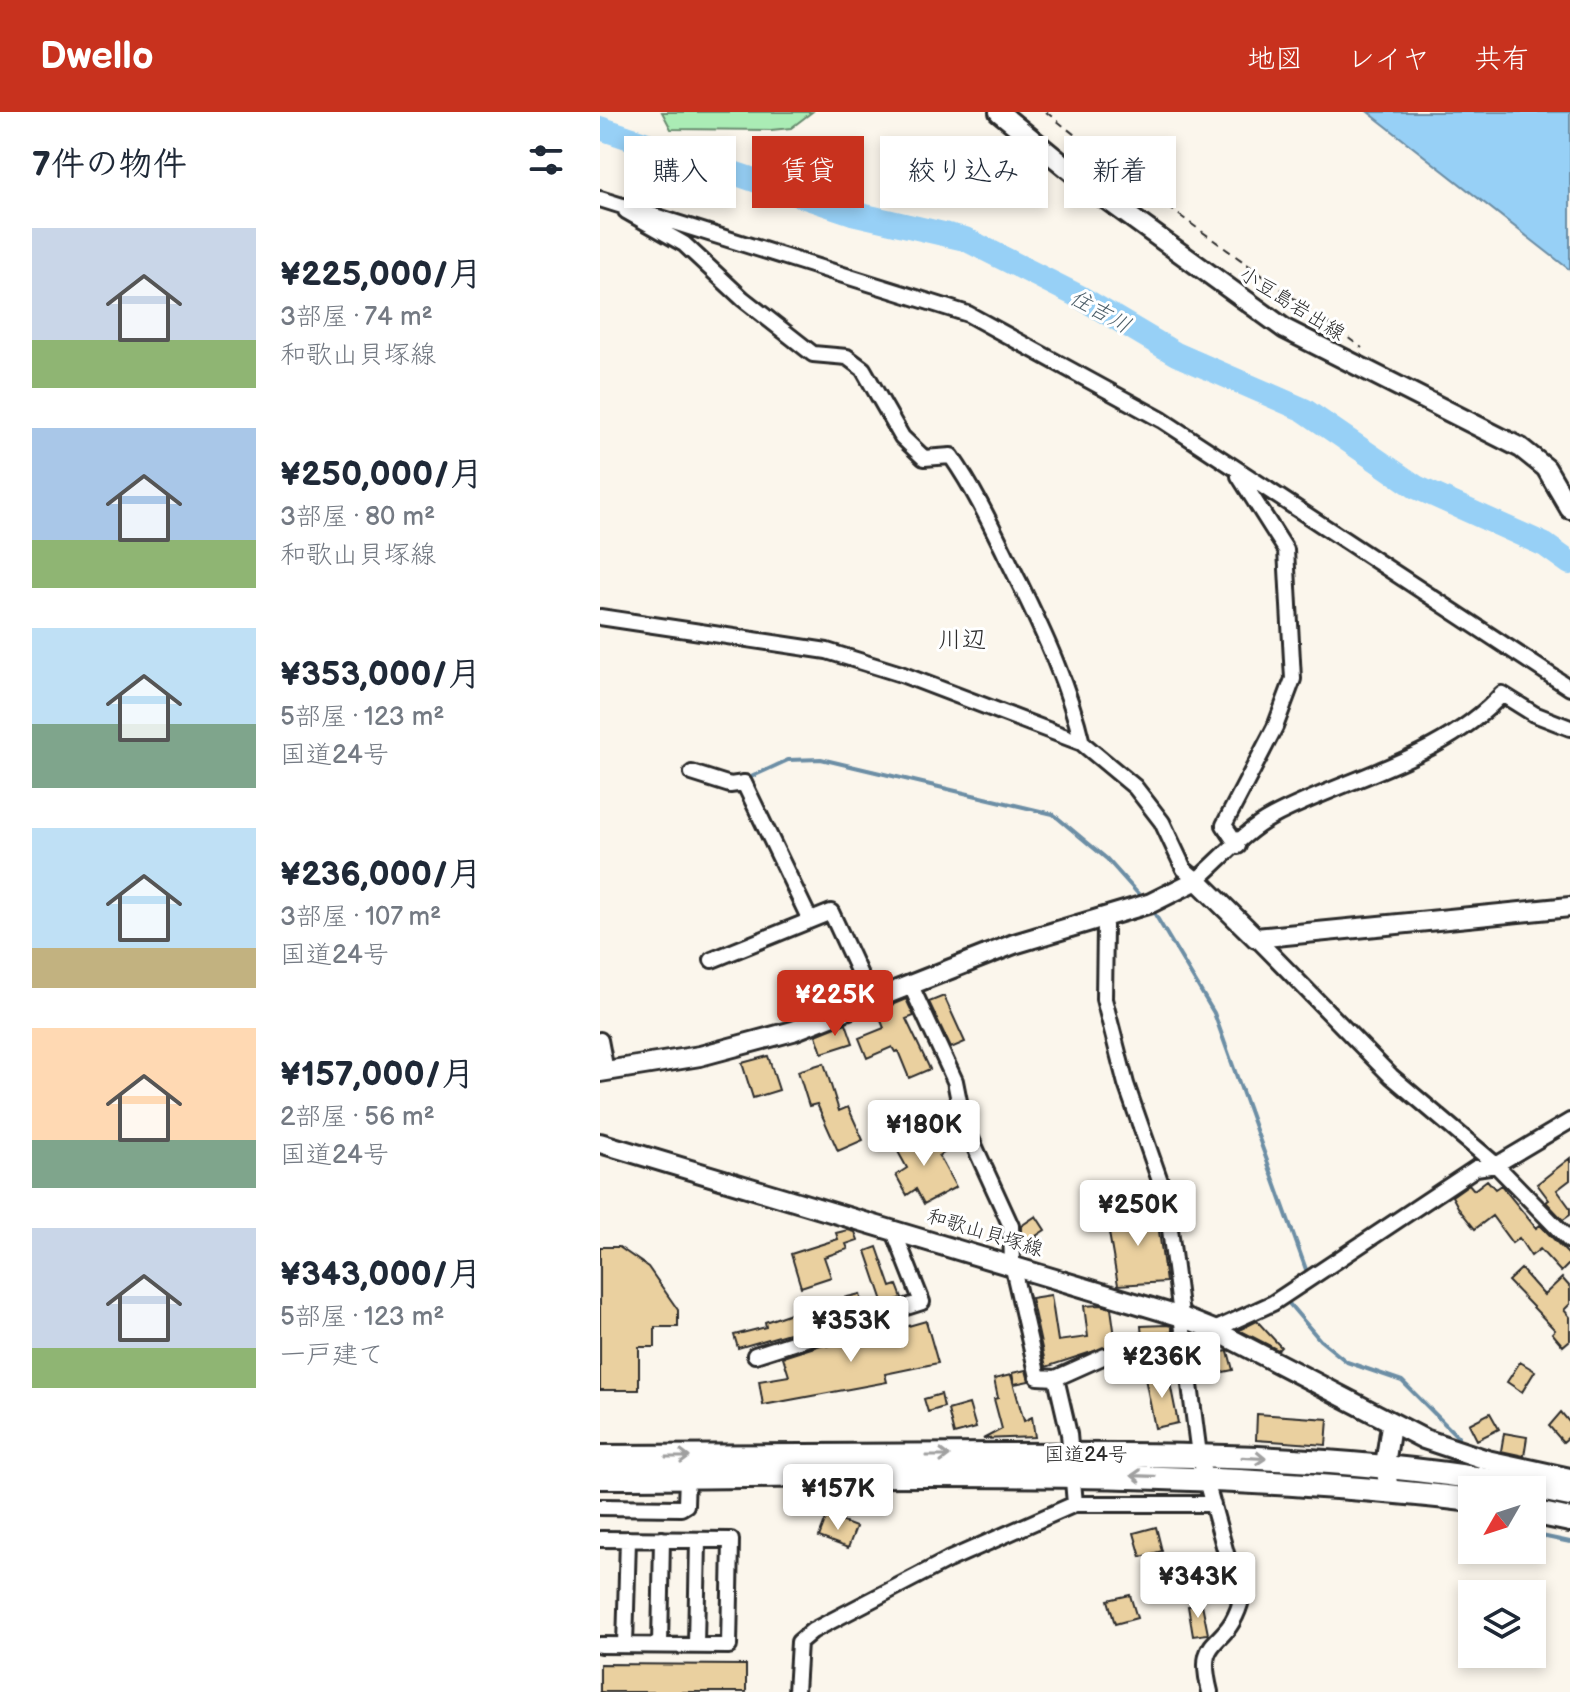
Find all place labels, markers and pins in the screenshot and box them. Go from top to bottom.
pin: ¥225K [779,970,891,1038]
pin: ¥180K [868,1100,980,1168]
pin: ¥250K [1082,1180,1194,1248]
pin: ¥353K [795,1296,907,1364]
pin: ¥236K [1106,1332,1218,1400]
pin: ¥157K [782,1464,894,1532]
pin: ¥343K [1142,1552,1254,1620]

